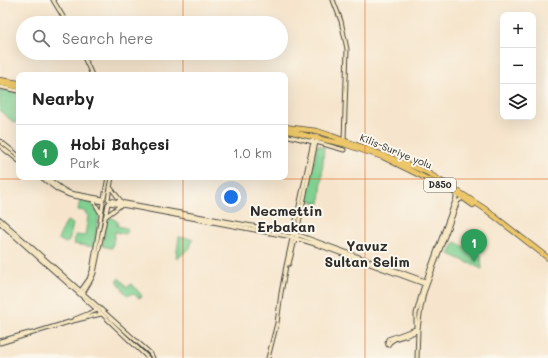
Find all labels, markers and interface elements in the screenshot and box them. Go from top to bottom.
map controls [500,12,536,120]
button: + [500,12,536,48]
search box [16,16,288,60]
icon: search [30,27,52,49]
text: Search here [62,28,153,48]
button: − [500,48,536,84]
button: layers [500,84,536,120]
text: Nearby [32,87,94,109]
street label: Kilis-Suriye yolu [358,130,434,172]
text: Hobi Bahçesi [70,134,170,154]
text: 1 [42,144,48,161]
text: 1.0 km [233,144,272,161]
text: Park [70,154,99,171]
road number: D850 [424,178,456,192]
your location [221,187,241,207]
district label: Necmettin Erbakan [250,201,322,236]
pin: 1 [461,229,487,262]
district label: Yavuz Sultan Selim [324,236,410,271]

